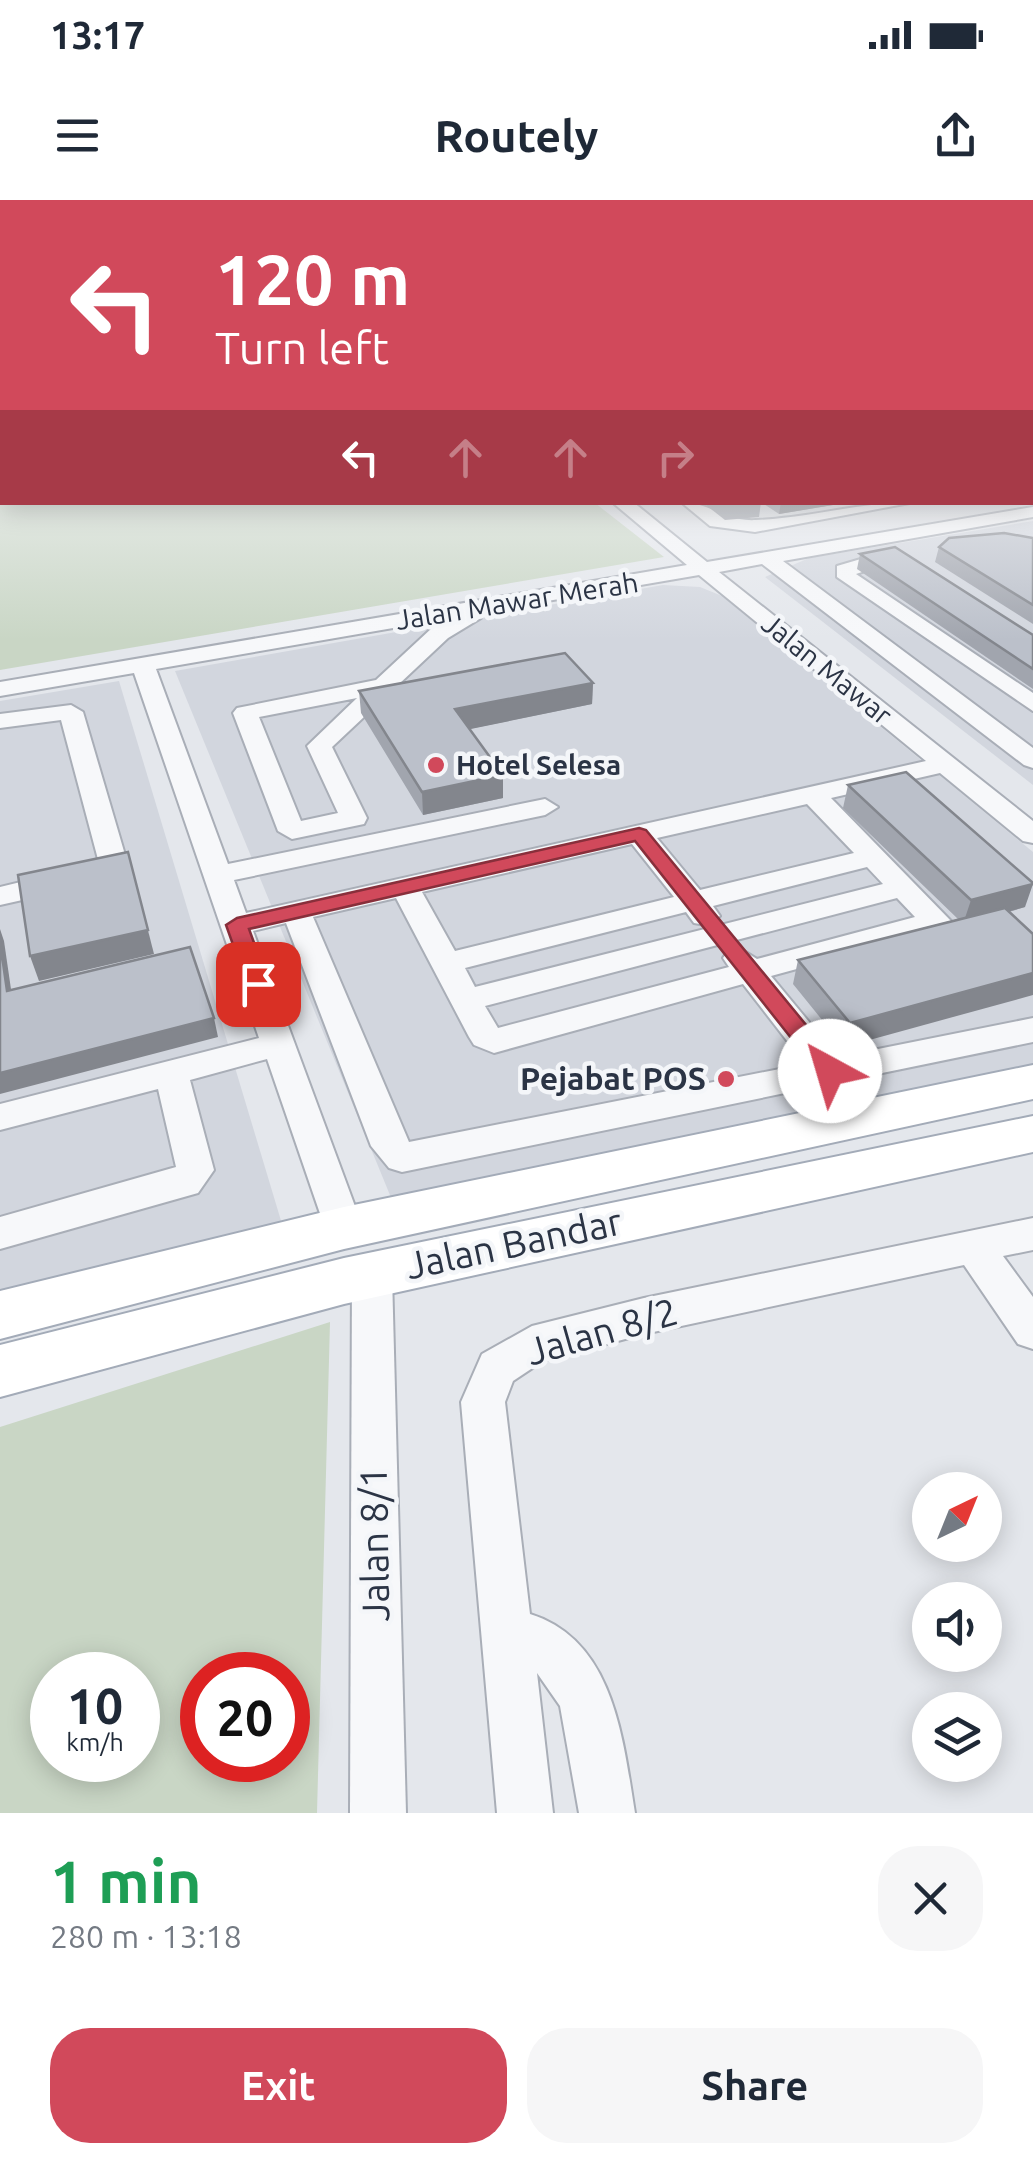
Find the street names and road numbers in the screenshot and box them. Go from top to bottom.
street label: Jalan Mawar Merah [394,566,640,635]
street label: Jalan Mawar [756,607,899,731]
street label: Jalan Bandar [402,1200,626,1286]
street label: Jalan 8/2 [521,1289,682,1373]
street label: Jalan 8/1 [352,1466,396,1622]

